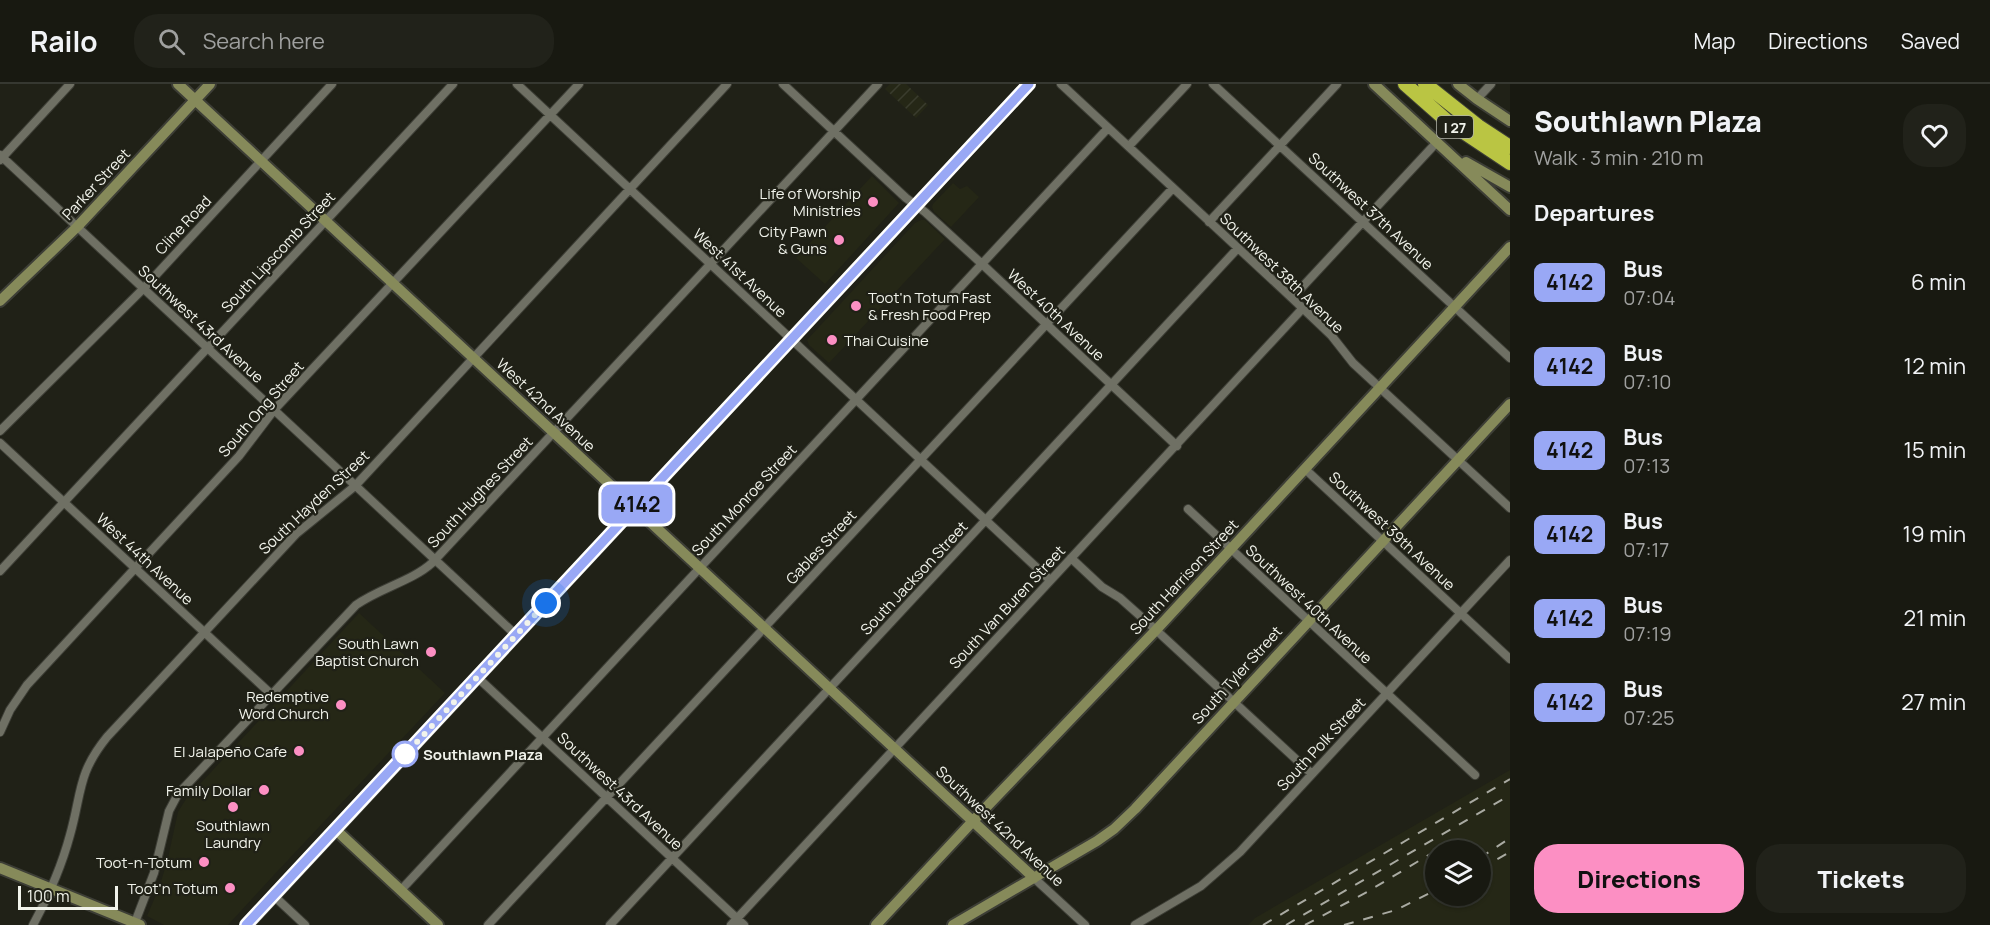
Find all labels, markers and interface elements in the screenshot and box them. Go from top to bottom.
search box [134,14,554,68]
text: Railo [30,22,98,60]
icon: search [155,25,188,58]
text: Search here [203,26,325,56]
text: Map [1694,27,1735,55]
text: Directions [1768,27,1868,55]
text: Saved [1901,27,1960,55]
text: Southlawn Plaza [1534,102,1762,140]
button: heart [1903,104,1966,167]
road number: I 27 [1437,116,1473,138]
street label: Parker Street [57,144,135,224]
text: Walk · 3 min · 210 m [1534,144,1704,171]
street label: Southwest 37th Avenue [1304,147,1438,275]
place label: Life of Worship Ministries [760,183,861,221]
street label: South Lipscomb Street [216,187,340,317]
street label: Cline Road [150,191,216,259]
marker: Life of Worship Ministries [866,195,880,209]
text: Departures [1534,198,1654,228]
street label: Southwest 38th Avenue [1215,208,1349,338]
place label: City Pawn & Guns [759,221,827,259]
street label: West 41st Avenue [688,224,792,322]
marker: City Pawn & Guns [832,233,846,247]
text: Bus [1623,254,1663,284]
street label: Southwest 43rd Avenue [134,260,268,388]
street label: West 40th Avenue [1003,264,1109,366]
text: 6 min [1911,267,1966,297]
text: 4142 [1546,268,1593,296]
text: 07:04 [1623,284,1675,311]
place label: Toot'n Totum Fast & Fresh Food Prep [868,287,991,325]
marker: Toot'n Totum Fast & Fresh Food Prep [849,299,863,313]
place label: Thai Cuisine [844,330,929,351]
marker: Thai Cuisine [825,333,839,347]
text: Bus [1623,338,1663,368]
text: 12 min [1904,351,1966,381]
text: 4142 [1546,352,1593,380]
street label: West 42nd Avenue [492,354,600,457]
street label: South Ong Street [213,357,309,461]
text: 07:10 [1623,368,1672,395]
text: Bus [1623,422,1663,452]
street label: South Hughes Street [423,432,537,552]
text: 15 min [1903,435,1966,465]
text: 4142 [1546,436,1593,464]
street label: South Monroe Street [687,440,801,560]
street label: South Hayden Street [254,445,374,559]
text: 07:13 [1623,452,1670,479]
street label: Southwest 39th Avenue [1324,467,1460,595]
line badge: 4142 [595,484,679,524]
text: 4142 [613,490,661,518]
street label: Gables Street [781,505,861,589]
text: Bus [1623,506,1663,536]
street label: West 44th Avenue [92,508,198,610]
street label: South Harrison Street [1125,515,1243,639]
street label: South Jackson Street [856,517,972,639]
text: 19 min [1903,519,1966,549]
text: 4142 [1546,520,1593,548]
text: 07:17 [1623,536,1669,563]
street label: Southwest 40th Avenue [1241,540,1377,668]
street label: South Van Buren Street [944,541,1070,673]
your location [531,588,561,618]
text: Bus [1623,590,1663,620]
text: 21 min [1904,603,1966,633]
text: 4142 [1546,604,1593,632]
text: 07:19 [1623,620,1672,647]
street label: South Tyler Street [1187,621,1287,729]
place label: South Lawn Baptist Church [315,633,419,671]
marker: South Lawn Baptist Church [424,645,438,659]
text: Bus [1623,674,1663,704]
place label: Redemptive Word Church [239,686,329,724]
text: 27 min [1901,687,1966,717]
text: 4142 [1546,688,1593,716]
street label: South Polk Street [1272,693,1370,795]
marker: Redemptive Word Church [334,698,348,712]
text: 07:25 [1623,704,1674,731]
street label: Southwest 43rd Avenue [553,727,687,855]
place label: El Jalapeño Cafe [174,741,287,762]
marker: Southlawn Plaza [392,741,418,767]
marker: El Jalapeño Cafe [292,744,306,758]
place label: Southlawn Plaza [423,744,543,765]
street label: Southwest 42nd Avenue [931,761,1069,891]
place label: Family Dollar [166,780,253,801]
marker: Family Dollar [257,783,271,797]
marker: Southlawn Laundry [226,800,240,814]
place label: Southlawn Laundry [196,815,270,853]
map controls [1425,840,1491,906]
button: layers [1425,840,1491,906]
button: Directions [1534,844,1744,913]
button: Tickets [1756,844,1966,913]
place label: Toot-n-Totum [96,852,192,873]
marker: Toot-n-Totum [197,855,211,869]
place label: Toot'n Totum [127,878,218,899]
marker: Toot'n Totum [223,881,237,895]
scale bar [18,883,118,910]
text: 100 m [27,885,70,907]

